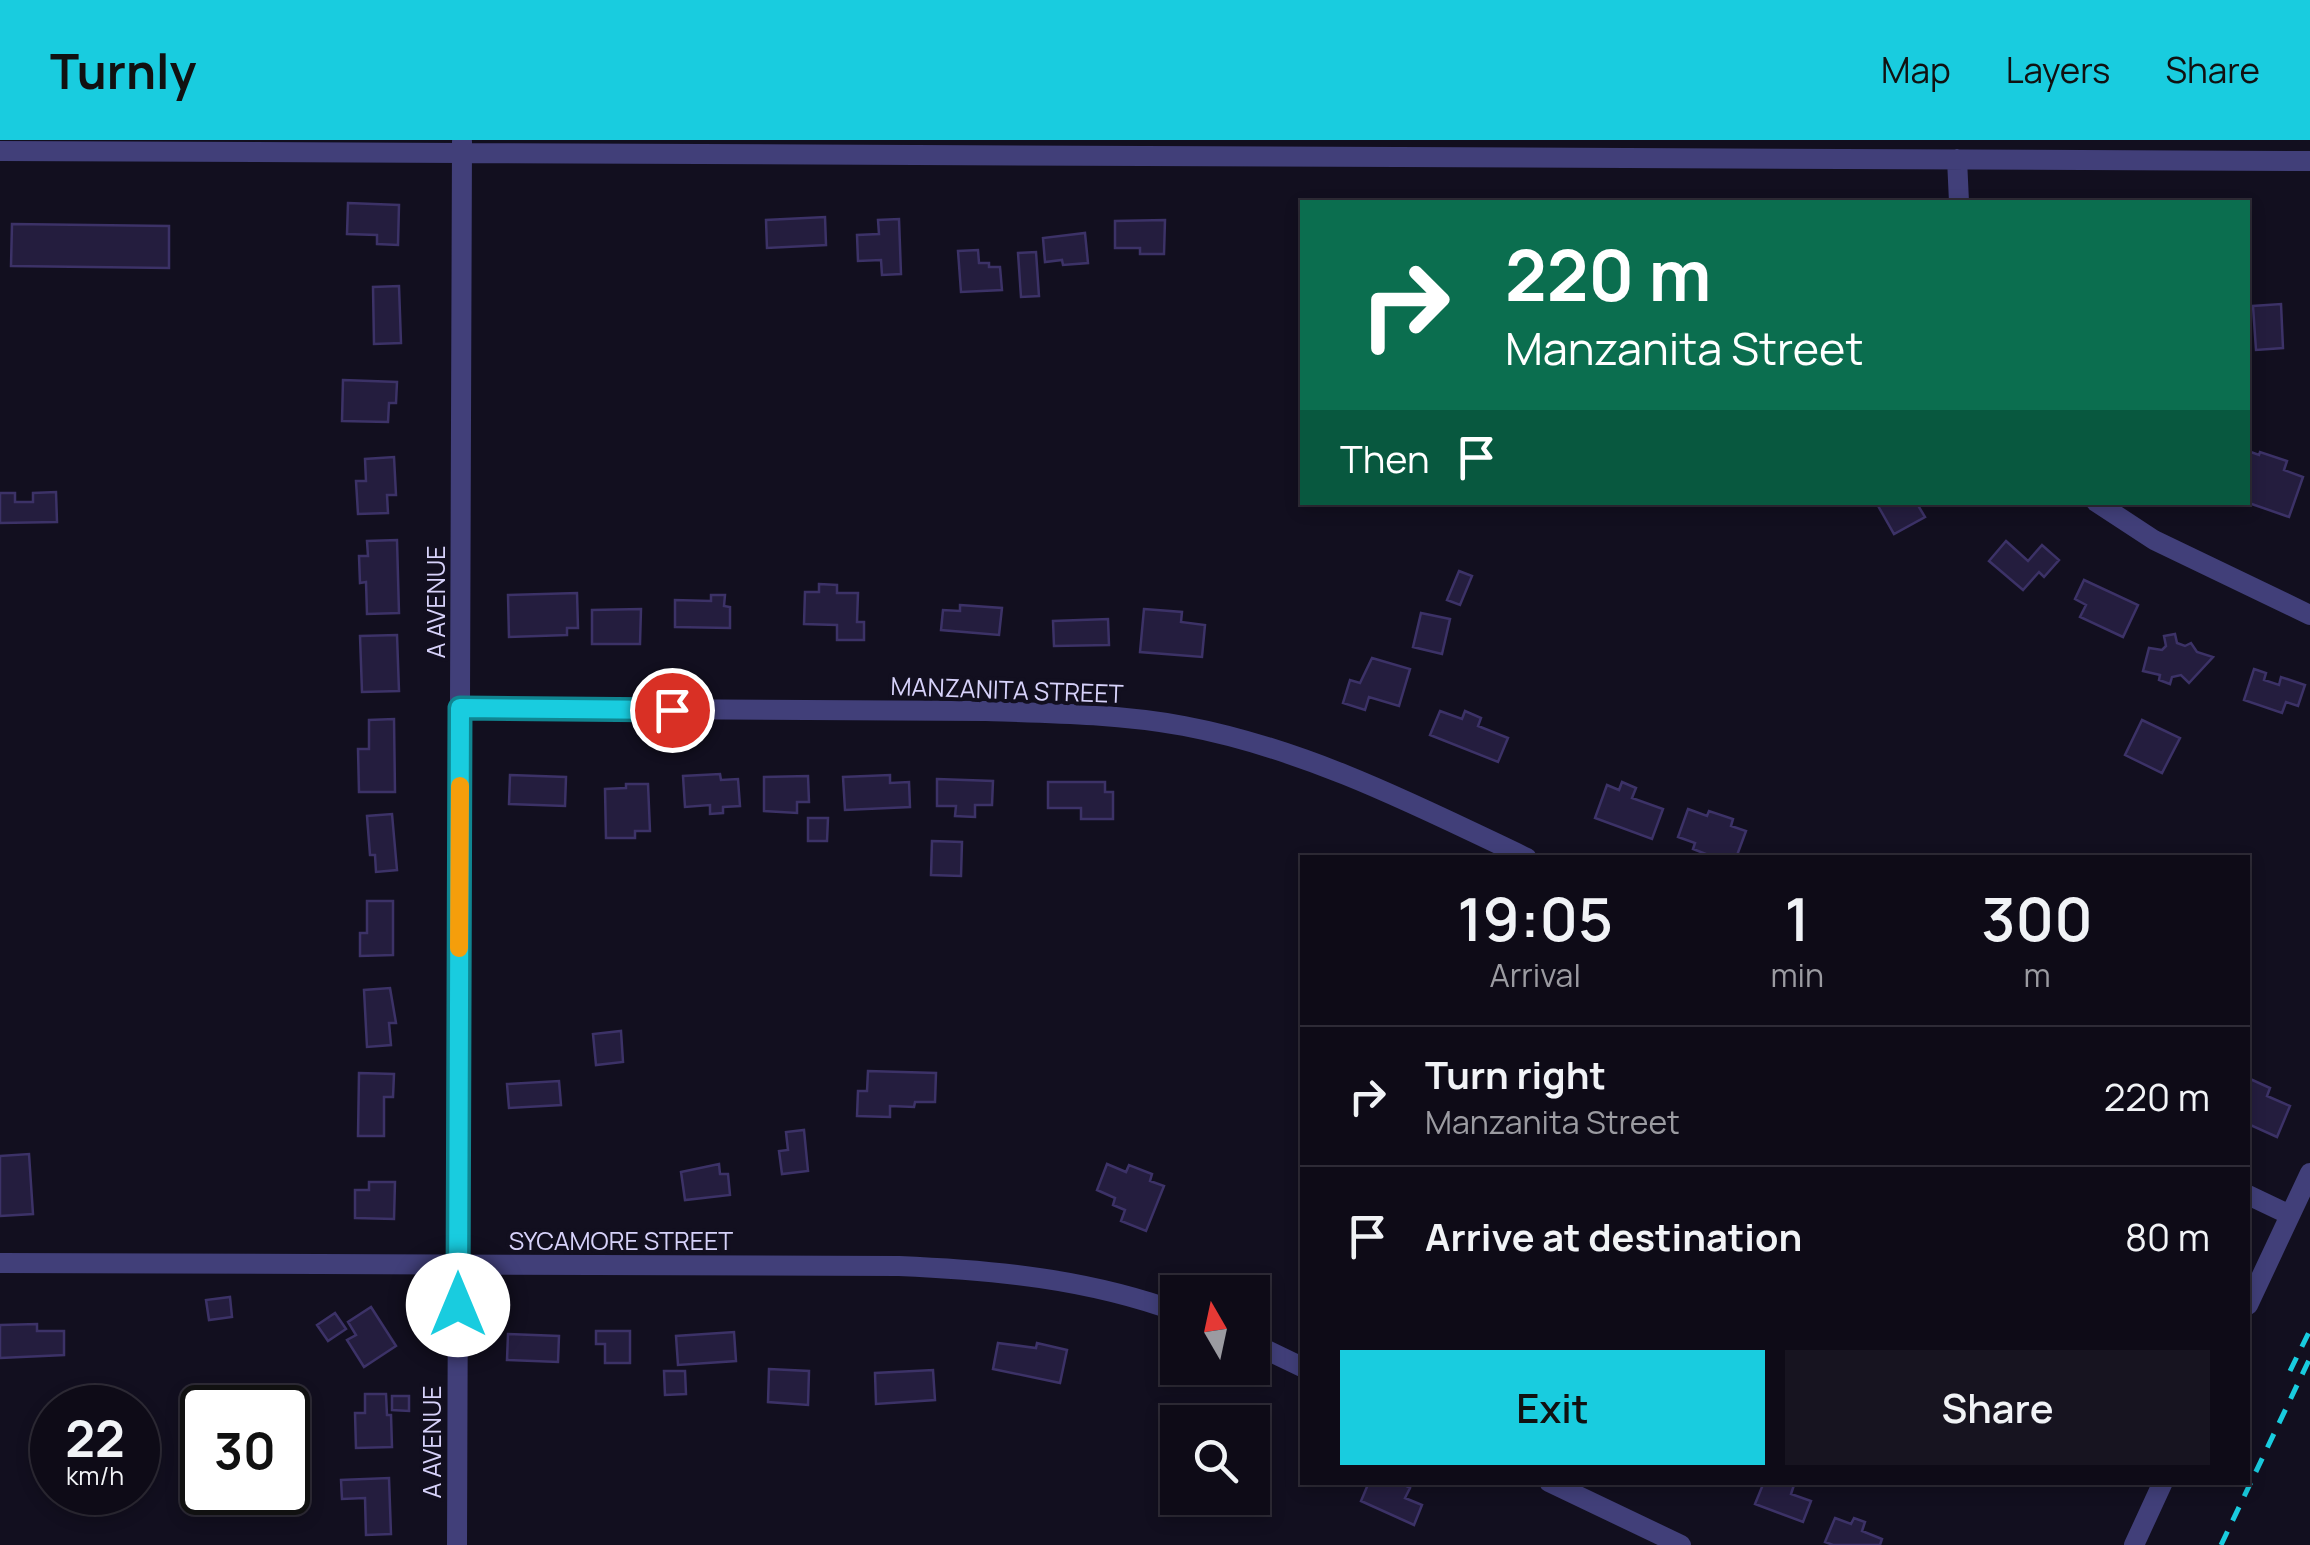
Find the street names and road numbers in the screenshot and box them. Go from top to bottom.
street label: A AVENUE [418,545,453,659]
street label: MANZANITA STREET [890,668,1124,711]
street label: SYCAMORE STREET [509,1223,733,1258]
street label: A AVENUE [414,1385,449,1499]

